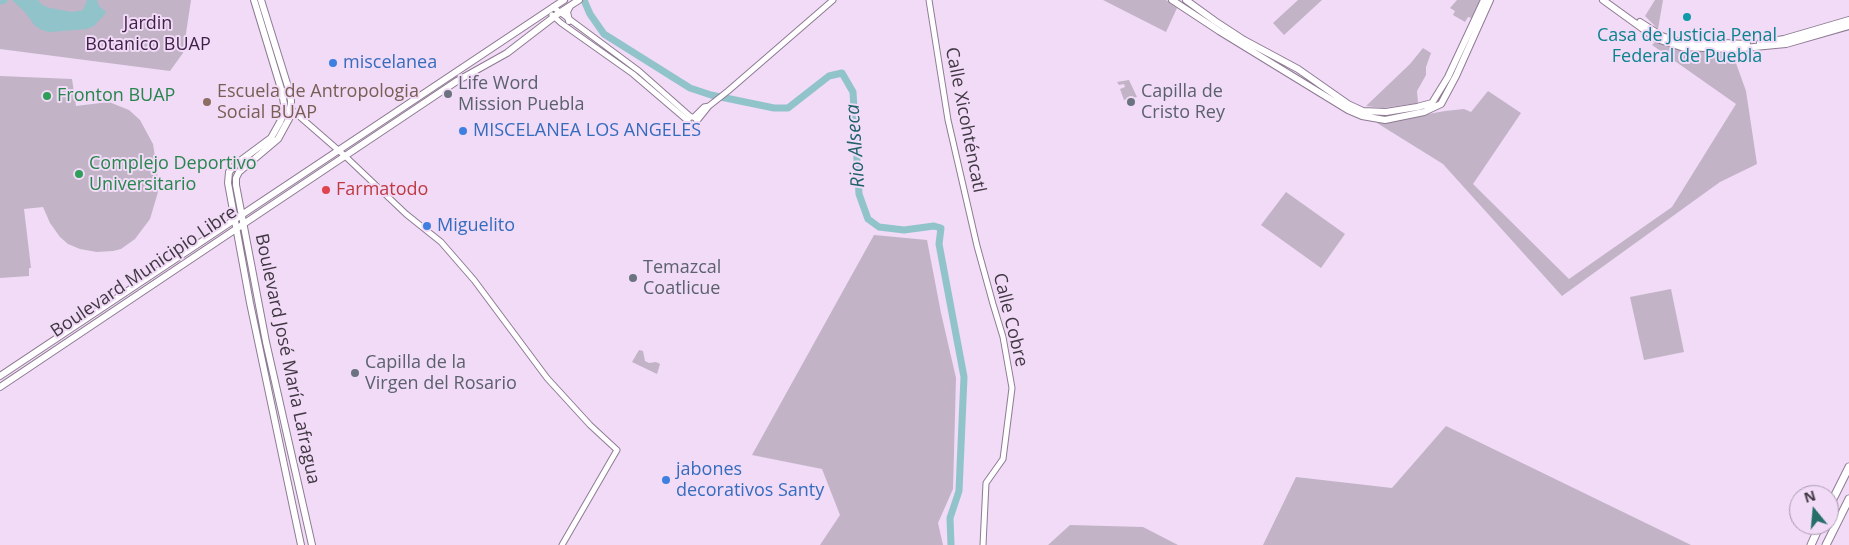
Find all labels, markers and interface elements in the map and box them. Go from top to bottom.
marker: Casa de Justicia Penal Federal de Puebla [1681,11,1693,23]
park label: Jardin Botanico BUAP [85,13,211,56]
place label: Casa de Justicia Penal Federal de Puebla [1597,25,1777,68]
street label: Calle Xicohténcatl [940,45,990,195]
place label: miscelanea [343,52,437,74]
marker: miscelanea [327,57,339,69]
place label: Life Word Mission Puebla [458,73,585,116]
place label: Escuela de Antropologia Social BUAP [217,81,419,124]
place label: Capilla de Cristo Rey [1141,81,1225,124]
place label: Fronton BUAP [57,85,175,107]
marker: Life Word Mission Puebla [442,88,454,100]
marker: Fronton BUAP [41,90,53,102]
marker: Escuela de Antropologia Social BUAP [201,96,213,108]
marker: Capilla de Cristo Rey [1125,96,1137,108]
water label: Rio Alseca [842,103,870,189]
place label: MISCELANEA LOS ANGELES [473,120,701,142]
marker: MISCELANEA LOS ANGELES [457,125,469,137]
place label: Complejo Deportivo Universitario [89,153,257,195]
marker: Complejo Deportivo Universitario [73,168,85,180]
place label: Farmatodo [336,179,428,201]
marker: Farmatodo [320,184,332,196]
street label: Boulevard Municipio Libre [47,202,241,342]
place label: Miguelito [437,215,515,237]
marker: Miguelito [421,220,433,232]
street label: Boulevard José María Lafragua [250,232,324,486]
place label: Temazcal Coatlicue [643,257,721,300]
street label: Calle Cobre [988,271,1032,369]
marker: Temazcal Coatlicue [627,272,639,284]
place label: Capilla de la Virgen del Rosario [365,352,517,394]
marker: Capilla de la Virgen del Rosario [349,367,361,379]
place label: jabones decorativos Santy [676,459,824,502]
marker: jabones decorativos Santy [660,474,672,486]
north arrow [1789,485,1839,535]
text: N [1802,485,1818,507]

